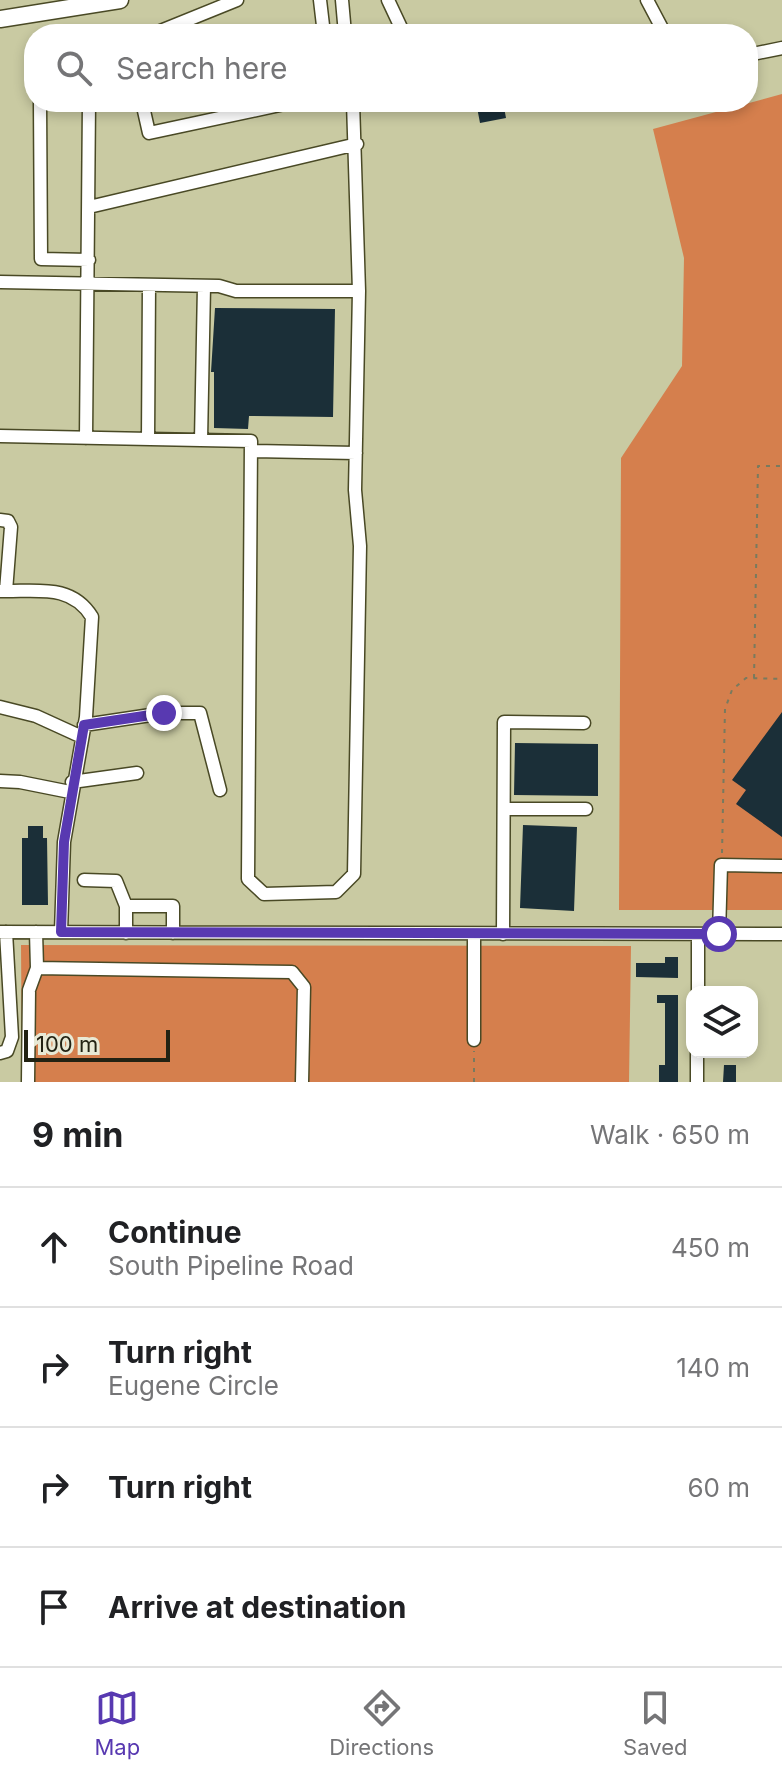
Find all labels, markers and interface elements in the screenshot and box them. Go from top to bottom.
search box [24,24,758,112]
icon: search [52,46,96,90]
text: Search here [116,50,288,86]
route end [146,695,182,731]
route start [701,916,737,952]
map controls [686,986,758,1058]
button: layers [686,986,758,1058]
scale bar [24,1026,170,1062]
text: 100 m [36,1031,98,1057]
text: 9 min [32,1114,124,1155]
text: Walk · 650 m [590,1119,750,1150]
text: Continue [108,1214,242,1250]
icon: ahead [32,1225,76,1269]
text: 450 m [671,1232,750,1263]
text: South Pipeline Road [108,1250,354,1281]
text: Turn right [108,1334,252,1370]
icon: right [32,1345,76,1389]
text: 140 m [676,1352,750,1383]
text: Eugene Circle [108,1370,279,1401]
icon: right [32,1465,76,1509]
text: Turn right [108,1469,252,1505]
text: 60 m [687,1472,750,1503]
icon: arrive [32,1585,76,1629]
text: Arrive at destination [108,1589,406,1625]
tab: Map [95,1686,140,1760]
tab: Directions [329,1686,434,1760]
tab: Saved [623,1686,687,1760]

